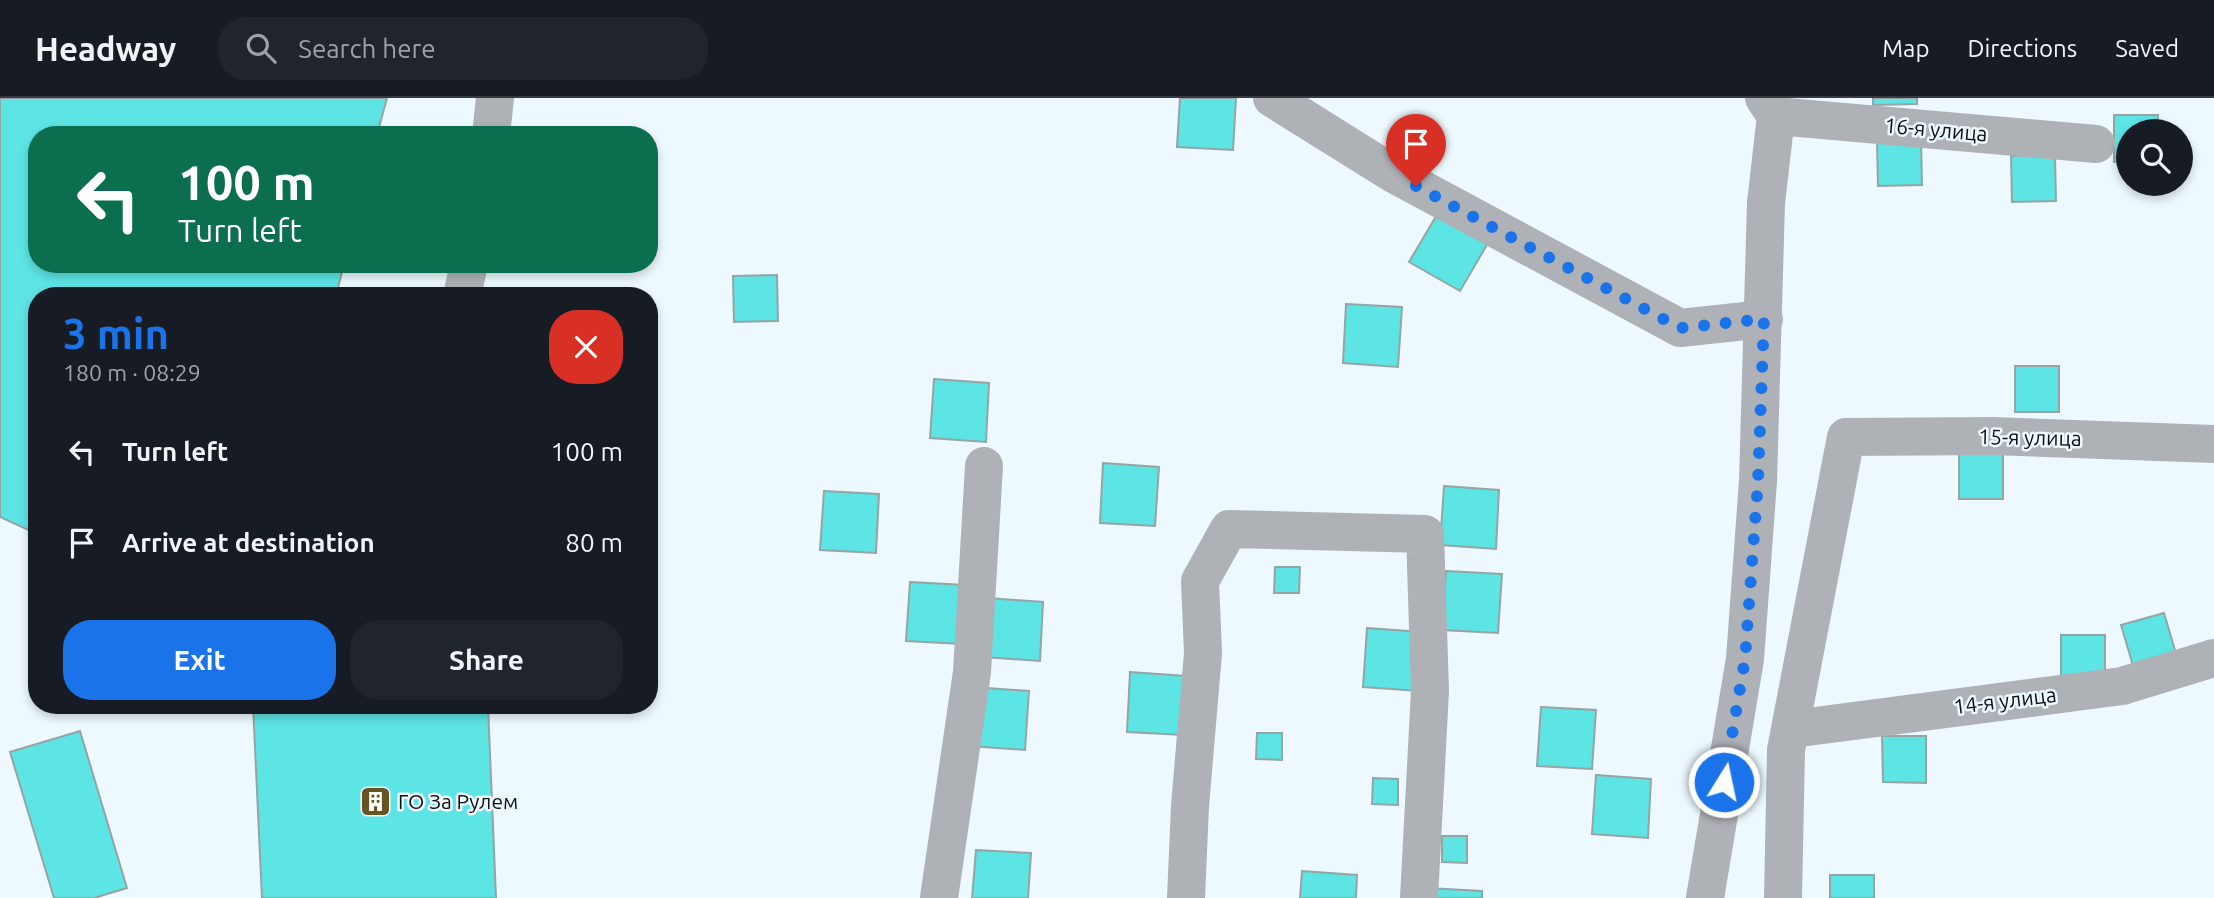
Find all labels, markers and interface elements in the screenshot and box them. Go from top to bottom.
search box [218,17,708,80]
icon: search [242,29,280,67]
text: Headway [35,30,176,67]
text: Search here [298,34,436,63]
text: Map [1882,35,1929,62]
text: Directions [1967,35,2077,62]
text: Saved [2115,35,2179,62]
street label: 16-я улица [1884,113,1989,145]
pin [1386,114,1446,186]
map controls [2116,119,2193,196]
button: search [2116,119,2193,196]
icon: arrive [1397,125,1435,163]
icon: left [63,154,154,245]
text: 100 m [178,154,315,209]
text: Turn left [178,212,302,248]
text: 3 min [63,310,169,357]
button: close [549,310,623,384]
text: 180 m · 08:29 [63,360,201,385]
street label: 15-я улица [1978,424,2082,450]
icon: left [63,433,101,471]
text: Turn left [122,437,228,466]
text: 100 m [551,437,623,466]
icon: arrive [63,524,101,562]
text: Arrive at destination [122,528,375,557]
text: 80 m [565,528,623,557]
button: Exit [63,620,336,700]
button: Share [350,620,623,700]
street label: 14-я улица [1952,682,2058,718]
position arrow [1687,745,1761,819]
building icon: ГО За Рулем [358,785,392,819]
place label: ГО За Рулем [398,789,518,813]

